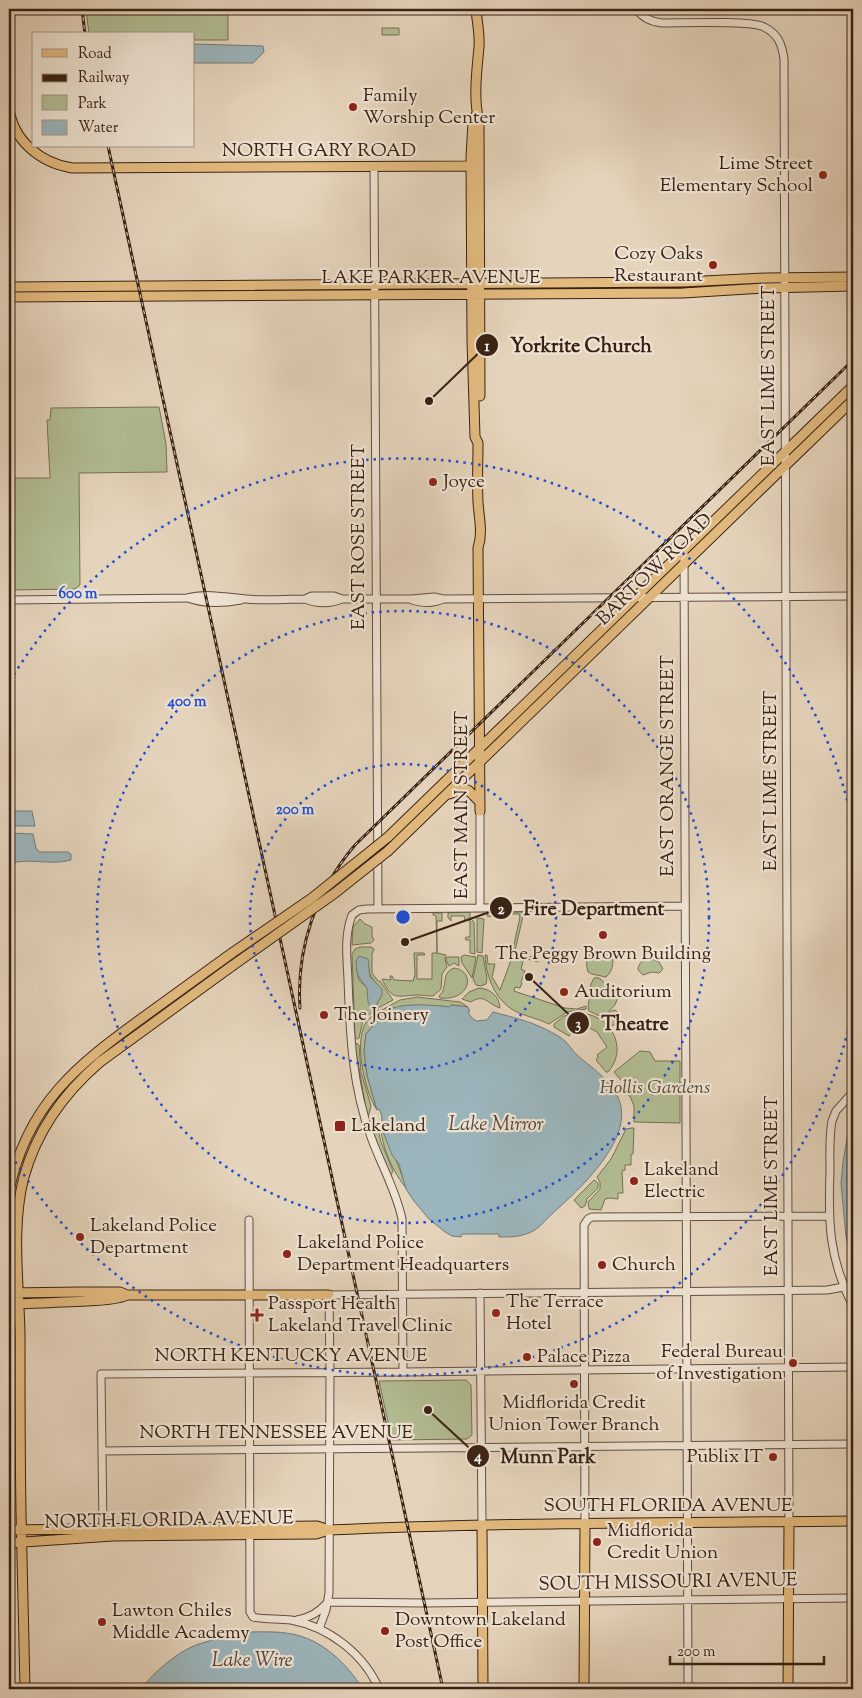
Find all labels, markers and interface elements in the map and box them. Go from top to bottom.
legend [32,32,195,148]
text: Road [78,44,112,65]
text: Railway [78,68,130,89]
place label: Family Worship Center [363,83,495,132]
text: Park [78,94,107,115]
marker: Family Worship Center [347,101,359,113]
text: Water [78,118,119,139]
street label: NORTH GARY ROAD [222,138,416,165]
place label: Lime Street Elementary School [660,151,813,200]
marker: Lime Street Elementary School [817,169,829,181]
place label: Cozy Oaks Restaurant [614,241,703,290]
marker: Cozy Oaks Restaurant [707,259,719,271]
street label: LAKE PARKER AVENUE [322,265,541,292]
street label: EAST LIME STREET [756,286,783,466]
callout: Yorkrite Church [475,328,662,363]
text: Yorkrite Church [510,333,652,362]
text: 1 [484,337,490,358]
street label: EAST ROSE STREET [346,444,373,630]
place label: Joyce [442,469,485,496]
marker: Joyce [427,476,439,488]
street label: BARTOW ROAD [591,508,719,632]
text: 600 m [59,584,98,605]
street label: EAST ORANGE STREET [655,655,682,877]
street label: EAST LIME STREET [758,691,785,871]
text: 400 m [167,692,207,713]
street label: EAST MAIN STREET [449,711,476,899]
text: 200 m [276,800,315,821]
callout: Fire Department [489,891,675,926]
text: Fire Department [524,896,665,925]
text: 2 [497,900,505,921]
centre of rings [394,908,412,926]
marker: The Peggy Brown Building [597,929,609,941]
place label: The Peggy Brown Building [495,941,711,968]
place label: Auditorium [574,979,672,1006]
marker: Auditorium [558,986,570,998]
place label: The Joinery [334,1002,430,1029]
callout: Theatre [566,1006,679,1041]
marker: The Joinery [318,1009,330,1021]
text: Theatre [601,1011,669,1040]
text: 3 [575,1015,581,1036]
park label: Hollis Gardens [600,1075,710,1102]
street label: EAST LIME STREET [759,1096,786,1276]
water label: Lake Mirror [448,1111,544,1140]
place label: Lakeland [351,1113,426,1140]
marker: Lakeland [333,1119,347,1133]
place label: Lakeland Electric [644,1157,719,1206]
marker: Lakeland Electric [628,1175,640,1187]
place label: Lakeland Police Department [90,1213,217,1262]
place label: Lakeland Police Department Headquarters [297,1230,509,1279]
marker: Lakeland Police Department [74,1231,86,1243]
marker: Lakeland Police Department Headquarters [281,1248,293,1260]
place label: Church [612,1252,676,1279]
marker: Church [596,1259,608,1271]
place label: The Terrace Hotel [506,1289,604,1338]
place label: Passport Health Lakeland Travel Clinic [268,1291,453,1340]
marker: The Terrace Hotel [490,1307,502,1319]
marker: Passport Health Lakeland Travel Clinic [250,1308,264,1322]
place label: Federal Bureau of Investigation [656,1339,783,1388]
street label: NORTH KENTUCKY AVENUE [155,1343,428,1370]
place label: Palace Pizza [537,1344,631,1371]
marker: Palace Pizza [521,1351,533,1363]
marker: Federal Bureau of Investigation [787,1357,799,1369]
marker: Midflorida Credit Union Tower Branch [568,1378,580,1390]
place label: Midflorida Credit Union Tower Branch [488,1390,660,1439]
street label: NORTH TENNESSEE AVENUE [139,1420,413,1447]
callout: Munn Park [465,1438,606,1473]
text: Munn Park [500,1444,596,1473]
place label: Publix IT [687,1444,763,1471]
text: 4 [473,1447,482,1468]
marker: Publix IT [767,1451,779,1463]
street label: SOUTH FLORIDA AVENUE [544,1493,793,1520]
street label: NORTH FLORIDA AVENUE [44,1505,294,1537]
place label: Midflorida Credit Union [607,1518,718,1567]
marker: Midflorida Credit Union [591,1536,603,1548]
street label: SOUTH MISSOURI AVENUE [538,1567,798,1599]
place label: Lawton Chiles Middle Academy [112,1598,250,1647]
place label: Downtown Lakeland Post Office [395,1607,566,1656]
marker: Lawton Chiles Middle Academy [96,1616,108,1628]
marker: Downtown Lakeland Post Office [379,1625,391,1637]
scale bar [670,1633,823,1665]
text: 200 m [677,1642,716,1663]
water label: Lake Wire [211,1647,293,1676]

